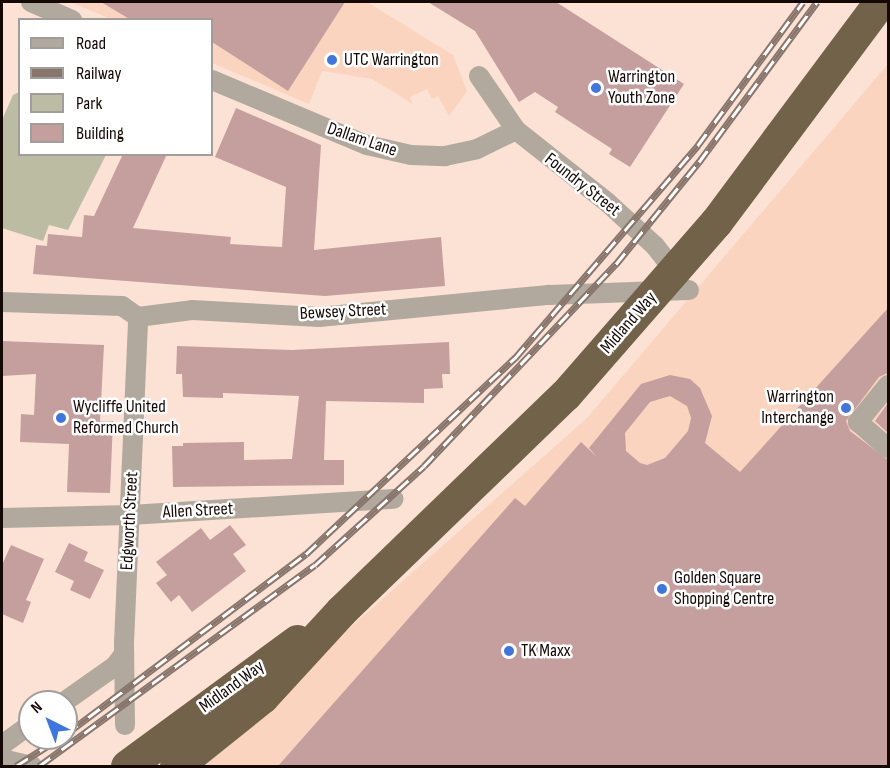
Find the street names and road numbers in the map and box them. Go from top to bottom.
street label: Dallam Lane [324,118,400,162]
street label: Foundry Street [540,149,624,221]
street label: Midland Way [596,288,662,358]
street label: Bewsey Street [299,299,387,325]
street label: Edgworth Street [117,471,143,571]
street label: Allen Street [162,498,234,524]
street label: Midland Way [195,656,269,718]

